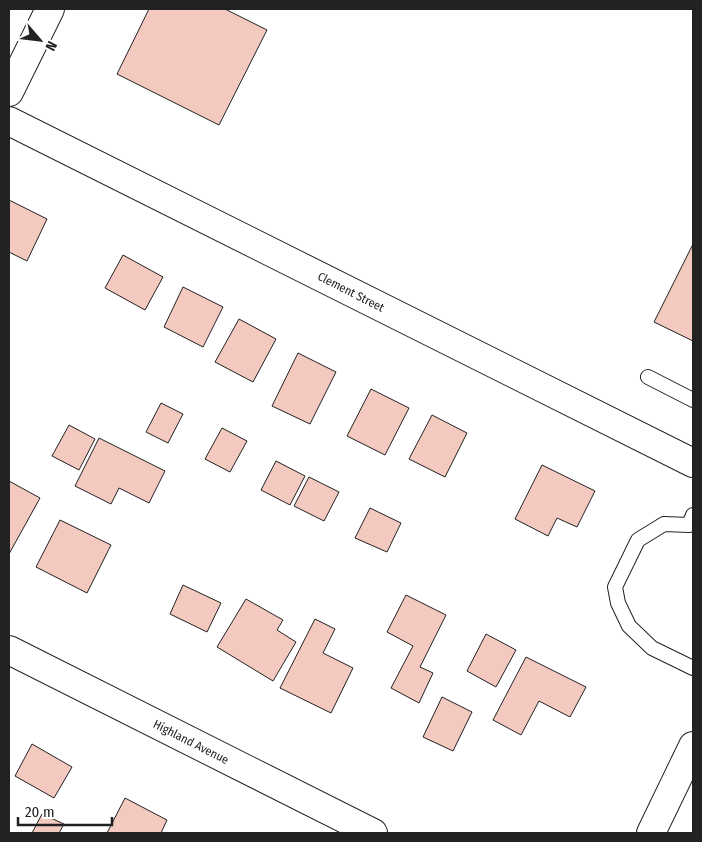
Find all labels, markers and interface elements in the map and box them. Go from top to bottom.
north arrow [15,15,65,65]
text: N [42,38,61,54]
street label: Clement Street [315,269,387,315]
street label: Highland Avenue [151,717,231,767]
scale bar [18,794,111,826]
text: 20 m [25,803,55,821]

